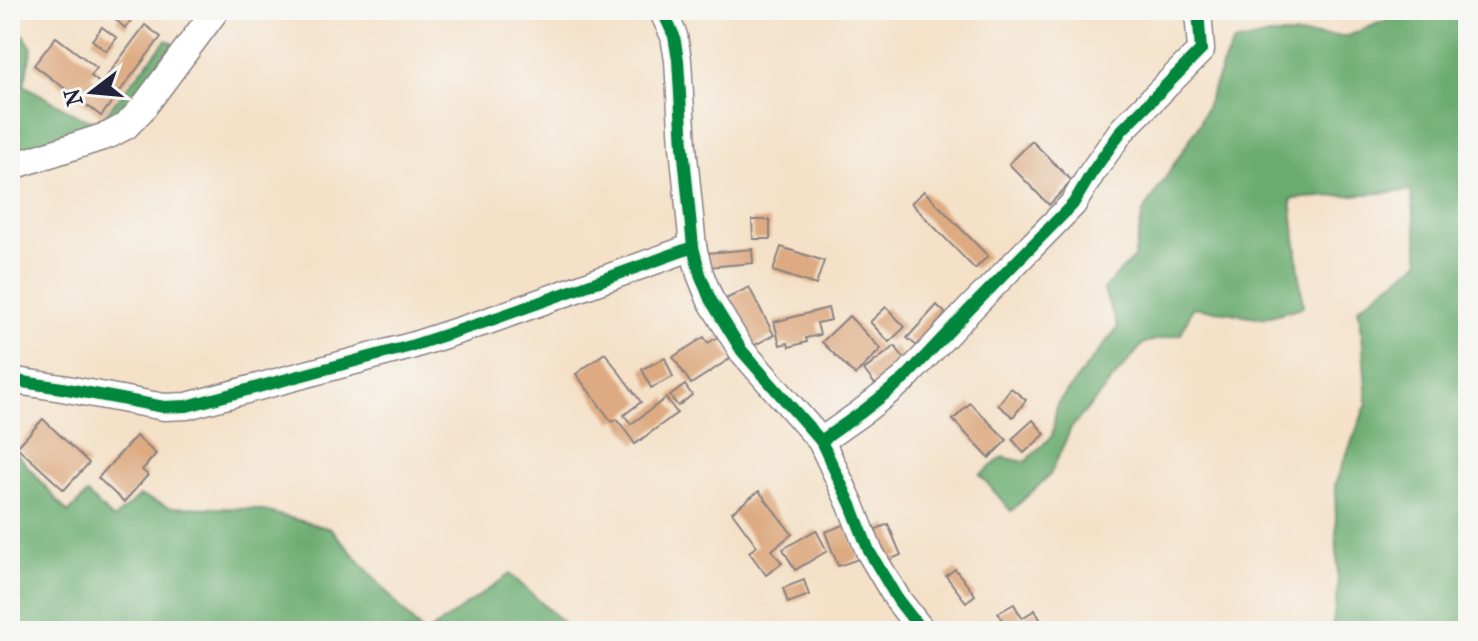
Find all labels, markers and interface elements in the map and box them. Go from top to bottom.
north arrow [52,52,132,132]
text: N [59,85,89,109]

